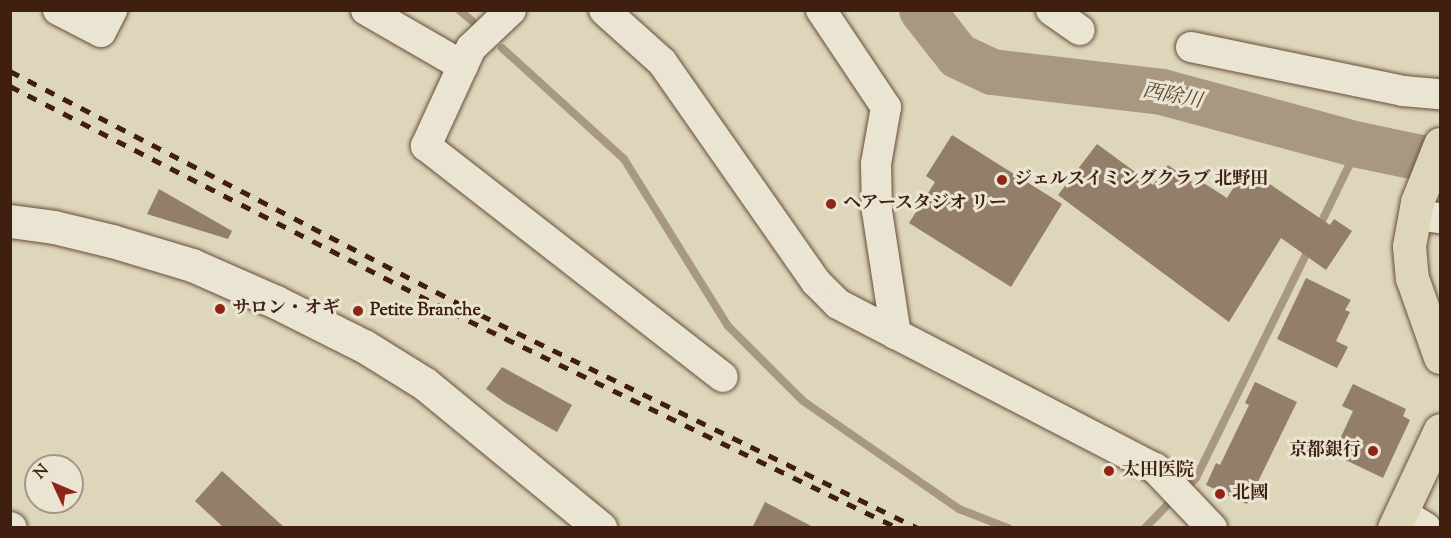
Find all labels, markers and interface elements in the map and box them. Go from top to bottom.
water label: 西除川 [1140,79,1204,115]
place label: ジェルスイミングクラブ 北野田 [1014,169,1270,191]
marker: ジェルスイミングクラブ 北野田 [995,173,1009,187]
place label: ヘアースタジオ リー [843,193,1008,215]
marker: ヘアースタジオ リー [824,197,838,211]
place label: サロン・オギ [232,298,340,320]
place label: Petite Branche [370,300,481,322]
marker: サロン・オギ [213,302,227,316]
marker: Petite Branche [351,304,365,318]
place label: 京都銀行 [1289,440,1361,462]
marker: 京都銀行 [1366,444,1380,458]
north arrow [24,454,84,514]
text: N [29,460,55,485]
place label: 太田医院 [1122,460,1194,482]
marker: 太田医院 [1100,462,1118,480]
place label: 北國 [1232,483,1268,505]
marker: 北國 [1213,487,1227,501]

